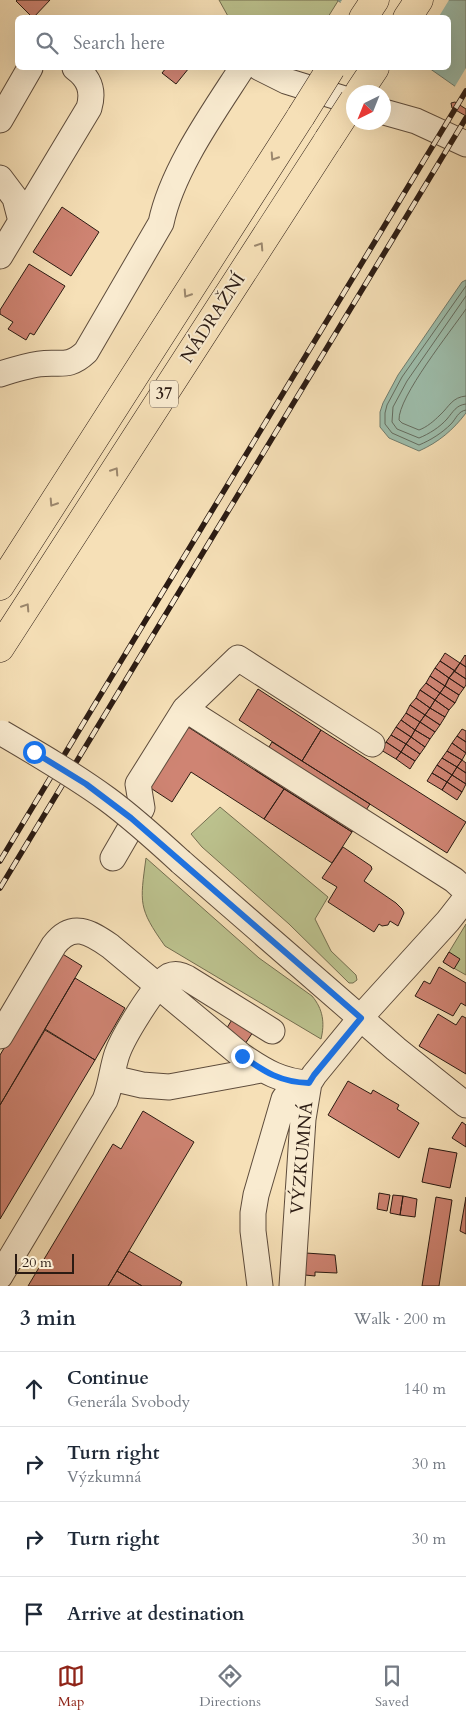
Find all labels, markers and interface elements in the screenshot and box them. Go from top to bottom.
search box [15,15,451,70]
icon: search [33,29,61,57]
text: Search here [73,30,165,56]
north arrow [346,85,391,130]
one-way arrow [271,152,281,161]
one-way arrow [253,242,263,251]
street label: NÁDRAŽNÍ [175,268,251,368]
one-way arrow [184,288,193,297]
road number: 37 [150,380,178,408]
one-way arrow [108,467,118,476]
one-way arrow [50,497,60,506]
one-way arrow [20,604,30,613]
route start [23,741,46,764]
route end [231,1045,254,1068]
street label: VÝZKUMNÁ [285,1100,319,1215]
scale bar [15,1251,74,1274]
text: 20 m [22,1253,52,1272]
text: 3 min [20,1304,76,1333]
text: Walk · 200 m [354,1308,446,1330]
text: Continue [67,1365,149,1391]
icon: ahead [20,1375,48,1403]
text: 140 m [404,1378,446,1400]
text: Generála Svobody [67,1391,190,1413]
text: Turn right [67,1440,159,1466]
icon: right [20,1450,48,1478]
text: 30 m [412,1453,446,1475]
text: Výzkumná [67,1466,141,1488]
icon: right [20,1525,48,1553]
text: Turn right [67,1526,159,1552]
text: 30 m [412,1528,446,1550]
icon: arrive [20,1600,48,1628]
text: Arrive at destination [67,1601,244,1627]
tab: Map [57,1662,85,1711]
tab: Directions [199,1662,261,1711]
tab: Saved [375,1662,409,1711]

